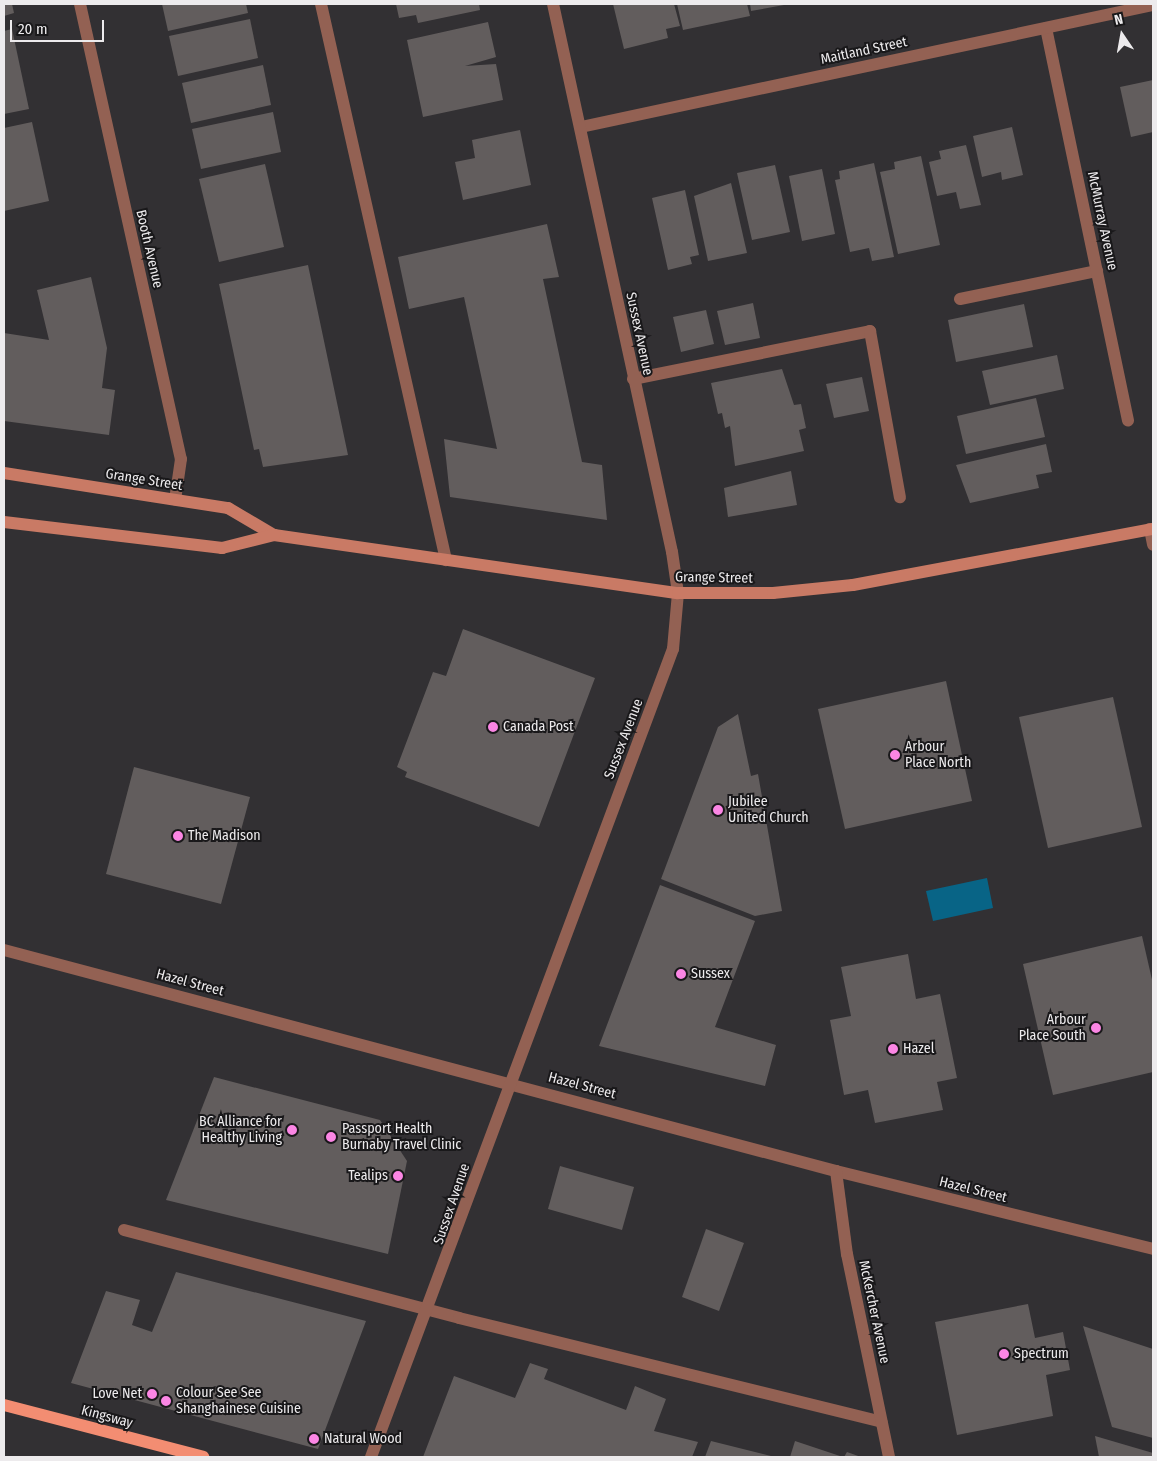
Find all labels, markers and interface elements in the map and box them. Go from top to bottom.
scale bar [12,10,106,42]
north arrow [1097,10,1147,60]
text: N [1113,11,1125,29]
text: 20 m [18,20,48,38]
street label: Maitland Street [819,34,909,68]
street label: McMurray Avenue [1083,170,1121,272]
street label: Booth Avenue [132,208,166,290]
street label: Sussex Avenue [622,291,656,377]
street label: Grange Street [104,466,184,494]
street label: Grange Street [675,569,753,587]
street label: Sussex Avenue [601,697,647,781]
place label: Canada Post [503,719,574,735]
marker: Canada Post [487,721,499,733]
place label: Arbour Place North [905,739,971,772]
marker: Arbour Place North [889,749,901,761]
place label: Jubilee United Church [728,794,809,826]
marker: Jubilee United Church [712,804,724,816]
place label: The Madison [188,828,261,844]
marker: The Madison [172,830,184,842]
street label: Hazel Street [154,966,226,1000]
place label: Sussex [691,966,730,982]
marker: Sussex [675,968,687,980]
place label: Arbour Place South [1019,1012,1086,1044]
marker: Arbour Place South [1090,1022,1102,1034]
place label: Hazel [903,1041,934,1057]
marker: Hazel [887,1043,899,1055]
street label: Hazel Street [546,1069,618,1103]
place label: BC Alliance for Healthy Living [199,1114,282,1146]
place label: Passport Health Burnaby Travel Clinic [342,1121,461,1154]
marker: BC Alliance for Healthy Living [286,1124,298,1136]
marker: Passport Health Burnaby Travel Clinic [324,1130,338,1144]
street label: Sussex Avenue [430,1161,474,1247]
place label: Tealips [348,1168,388,1184]
marker: Tealips [392,1170,404,1182]
street label: Hazel Street [937,1173,1009,1207]
street label: McKercher Avenue [855,1259,893,1365]
place label: Spectrum [1014,1346,1069,1362]
marker: Spectrum [998,1348,1010,1360]
place label: Colour See See Shanghainese Cuisine [176,1385,301,1418]
place label: Love Net [92,1386,142,1402]
marker: Love Net [146,1388,158,1400]
marker: Colour See See Shanghainese Cuisine [160,1395,172,1407]
street label: Kingsway [79,1402,135,1432]
place label: Natural Wood [324,1431,402,1447]
marker: Natural Wood [308,1433,320,1445]

